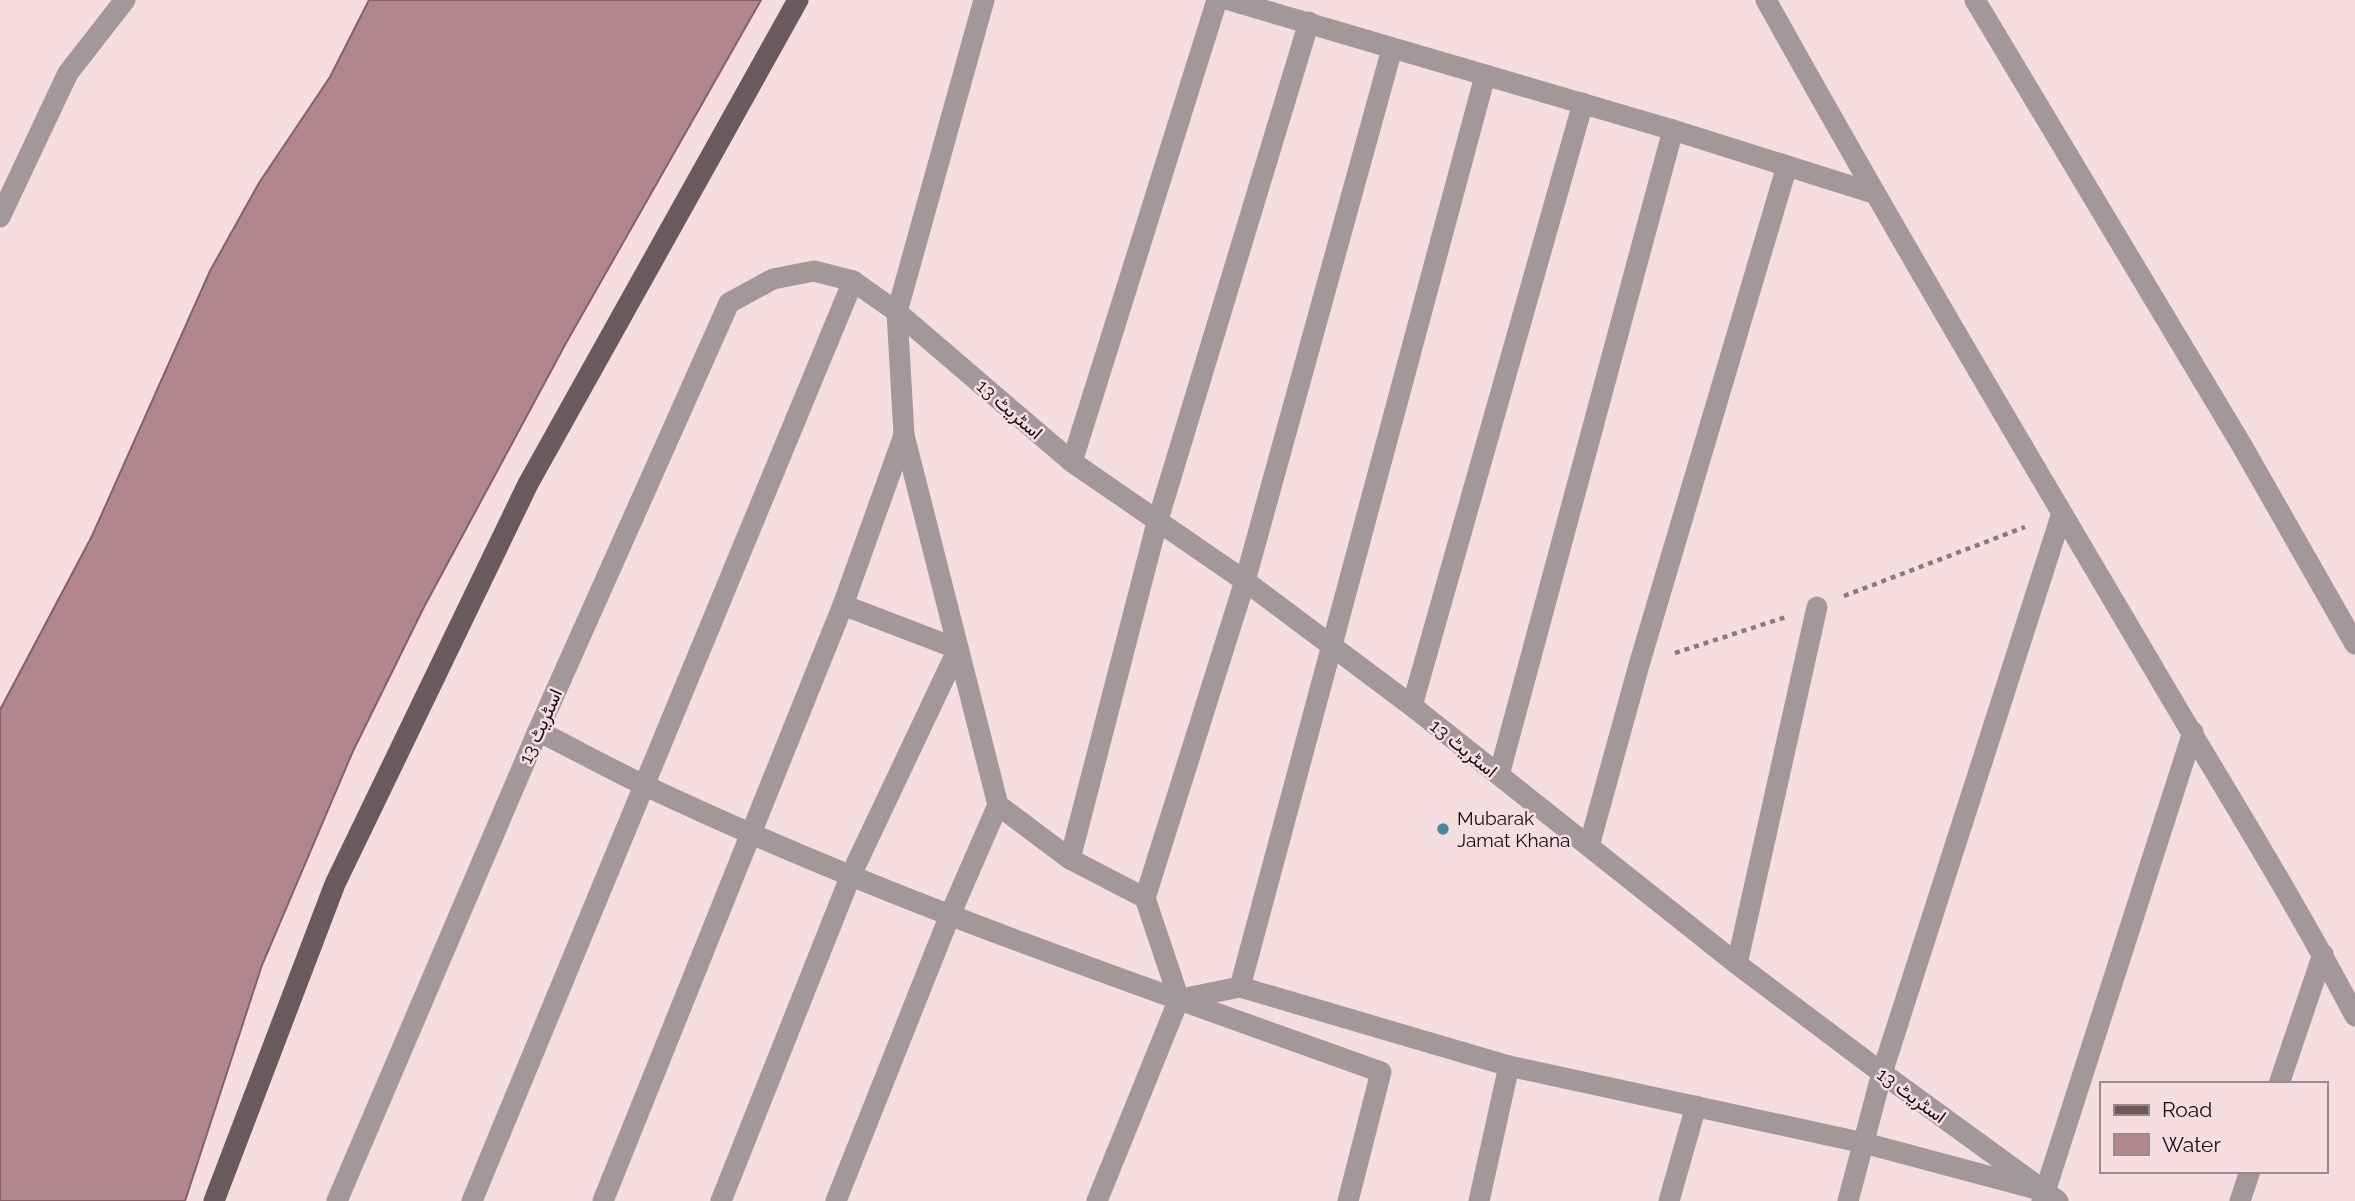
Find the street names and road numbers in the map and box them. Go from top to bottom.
street label: اسٹریٹ 13 [972,375,1047,444]
street label: اسٹریٹ 13 [514,685,567,767]
street label: اسٹریٹ 13 [1425,714,1502,782]
street label: اسٹریٹ 13 [1873,1063,1951,1128]

